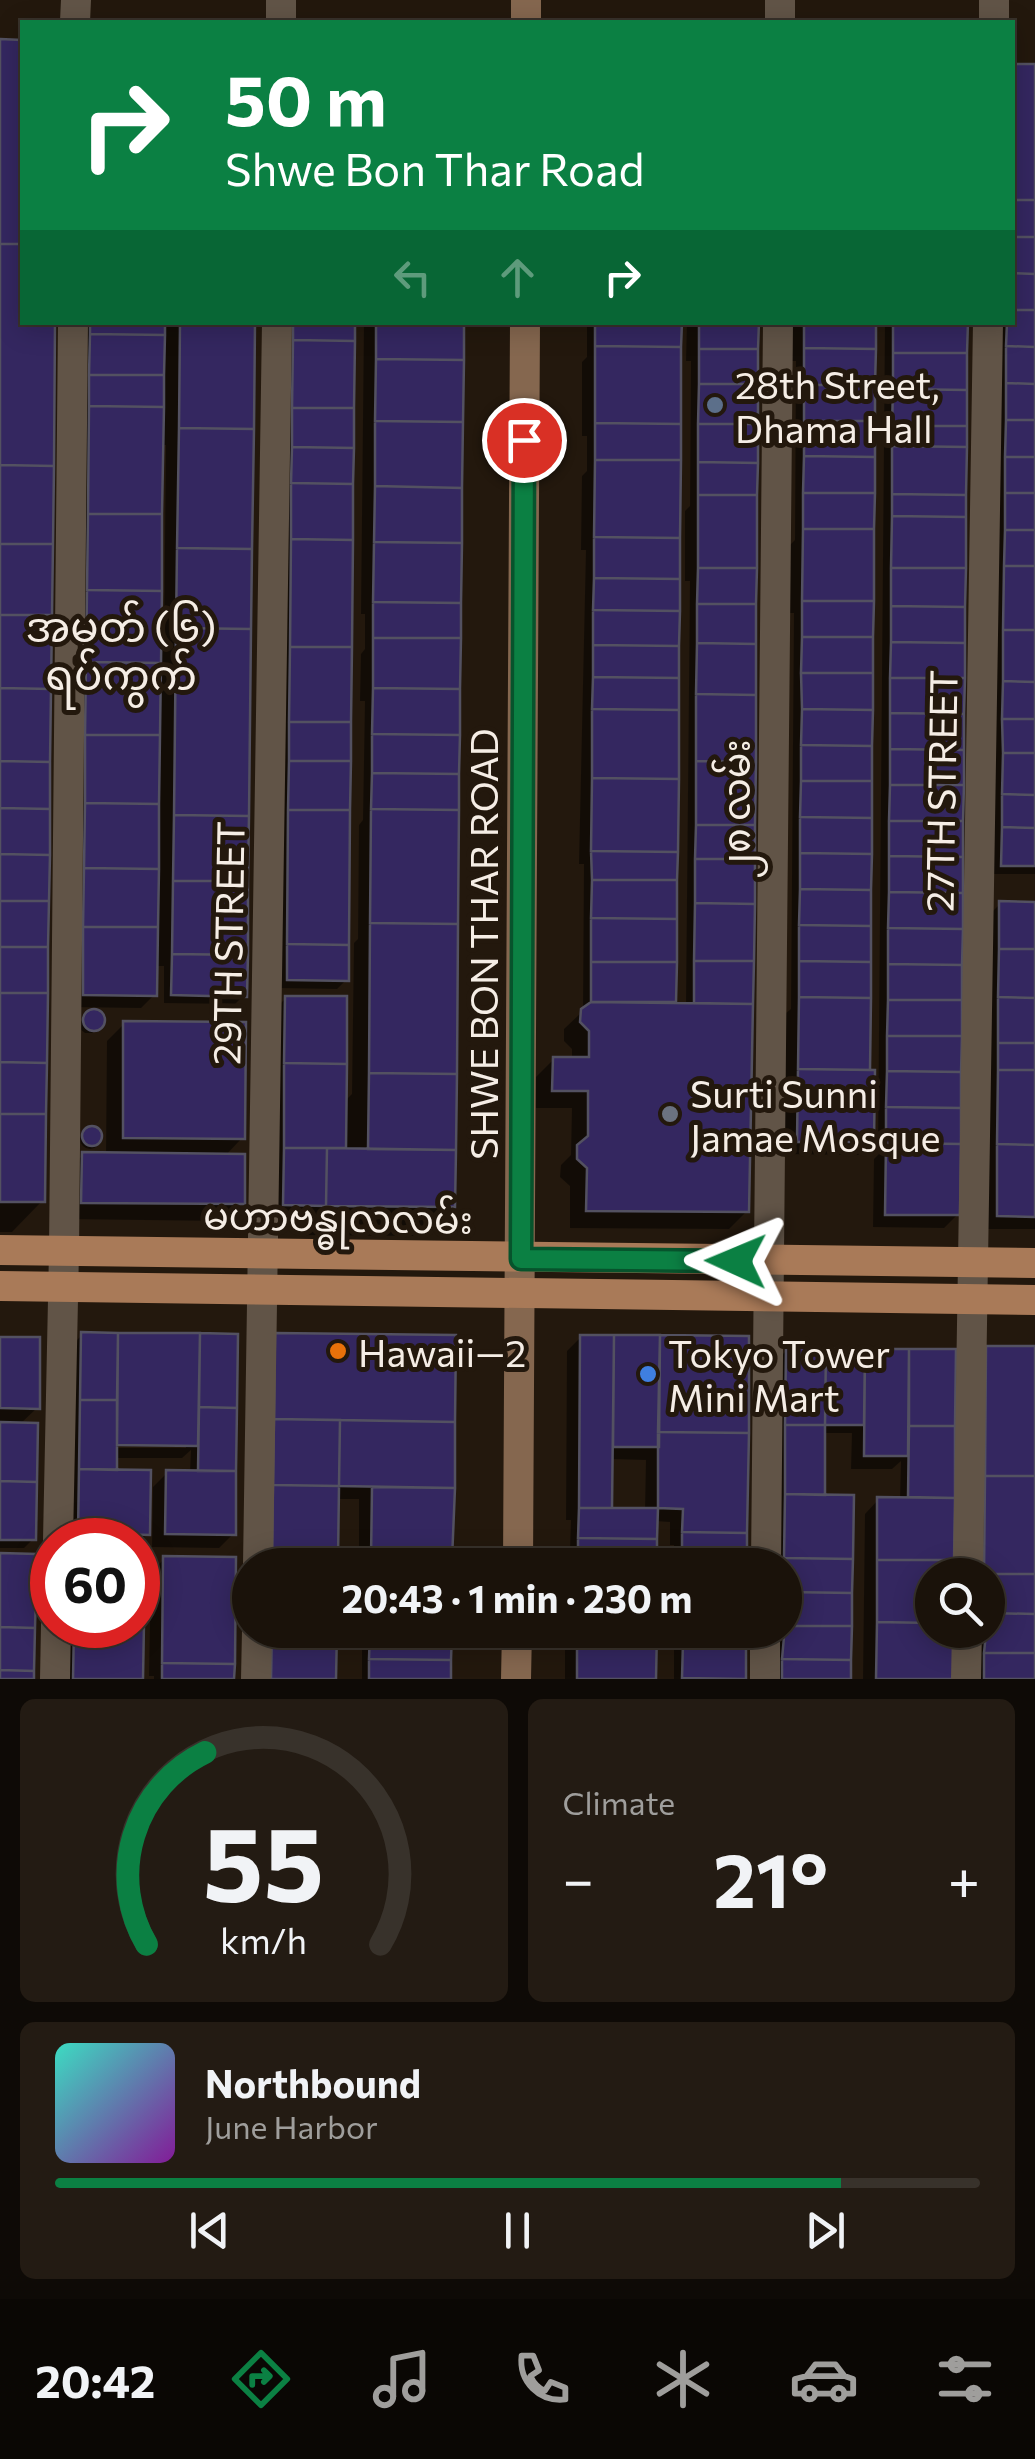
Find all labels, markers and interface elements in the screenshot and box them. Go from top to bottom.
text: 50 m [225,55,387,140]
icon: right [60,60,190,190]
text: Shwe Bon Thar Road [225,140,644,195]
icon: left [385,250,440,305]
icon: ahead [490,250,545,305]
icon: right [595,250,650,305]
place label: 28th Street, Dhama Hall [735,360,940,451]
marker: 28th Street, Dhama Hall [704,394,726,416]
pin [482,398,567,483]
icon: arrive [497,413,552,468]
district label: အမှတ် (၆) ရပ်ကွက် [25,599,217,710]
street label: 27TH STREET [914,669,966,913]
street label: SHWE BON THAR ROAD [459,728,506,1160]
street label: ၂၈ လမ်း [711,739,768,879]
street label: 29TH STREET [201,821,253,1065]
place label: Surti Sunni Jamae Mosque [690,1069,941,1160]
marker: Surti Sunni Jamae Mosque [659,1103,681,1125]
street label: မဟာဗန္ဓုလလမ်း [203,1190,473,1253]
position arrow [684,1209,788,1313]
place label: Hawaii—2 [358,1328,526,1375]
place label: Tokyo Tower Mini Mart [668,1329,890,1420]
marker: Hawaii—2 [327,1340,349,1362]
marker: Tokyo Tower Mini Mart [637,1363,659,1385]
speed limit sign: 60 [30,1518,160,1648]
map controls [915,1558,1005,1648]
button: search [915,1558,1005,1648]
text: 20:43 · 1 min · 230 m [342,1574,692,1621]
text: Climate [563,1782,675,1822]
text: 55 [203,1796,324,1923]
text: 21° [713,1832,828,1923]
text: − [563,1844,594,1911]
text: + [948,1844,980,1911]
text: km/h [220,1918,307,1961]
text: Northbound [205,2059,421,2106]
text: June Harbor [205,2106,378,2146]
icon: previous [182,2203,237,2258]
icon: pause [490,2203,545,2258]
icon: next [798,2203,853,2258]
icon: directions [226,2344,296,2414]
icon: music [367,2344,437,2414]
icon: phone [507,2344,577,2414]
icon: climate [648,2344,718,2414]
icon: car [789,2344,859,2414]
icon: filters [930,2344,1000,2414]
text: 20:42 [35,2352,155,2407]

